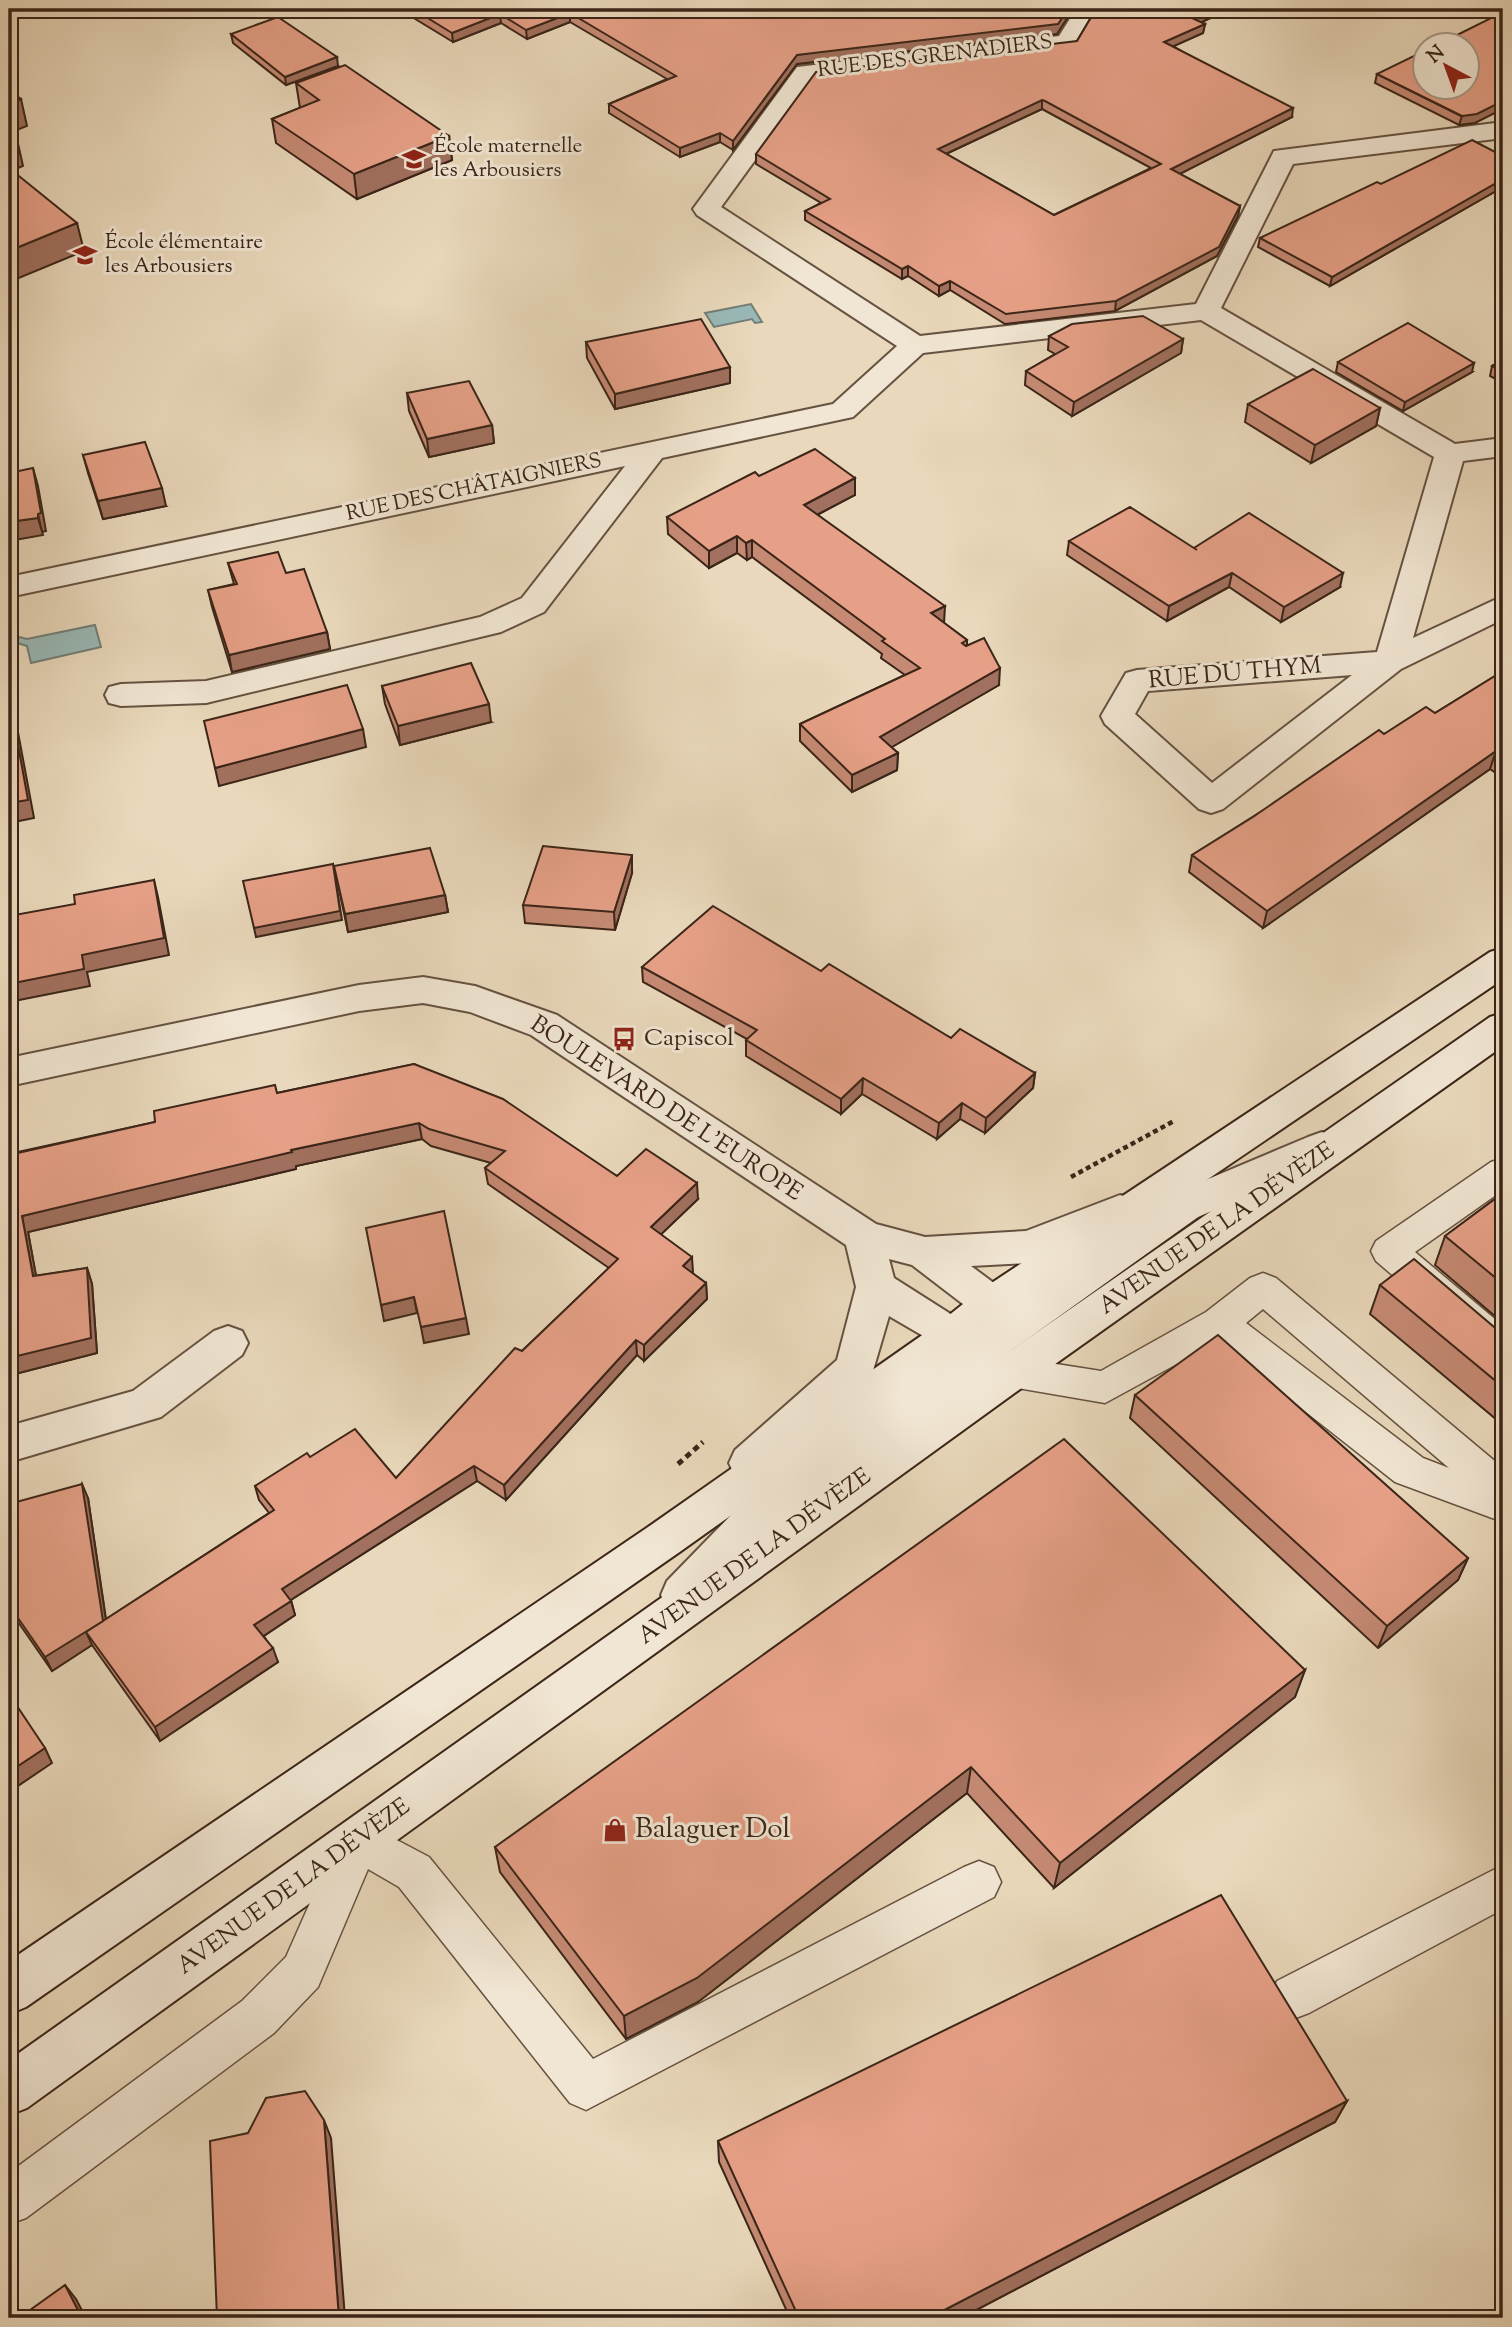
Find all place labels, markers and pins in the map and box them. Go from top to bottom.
place label: École maternelle les Arbousiers [434,132,582,186]
school or university icon: École maternelle les Arbousiers [400,145,428,173]
place label: École élémentaire les Arbousiers [105,228,263,282]
school or university icon: École élémentaire les Arbousiers [71,241,99,269]
place label: Capiscol [644,1022,734,1056]
bus stop icon: Capiscol [610,1025,638,1053]
place label: Balaguer Dol [635,1810,791,1850]
shop icon: Balaguer Dol [601,1816,629,1844]

